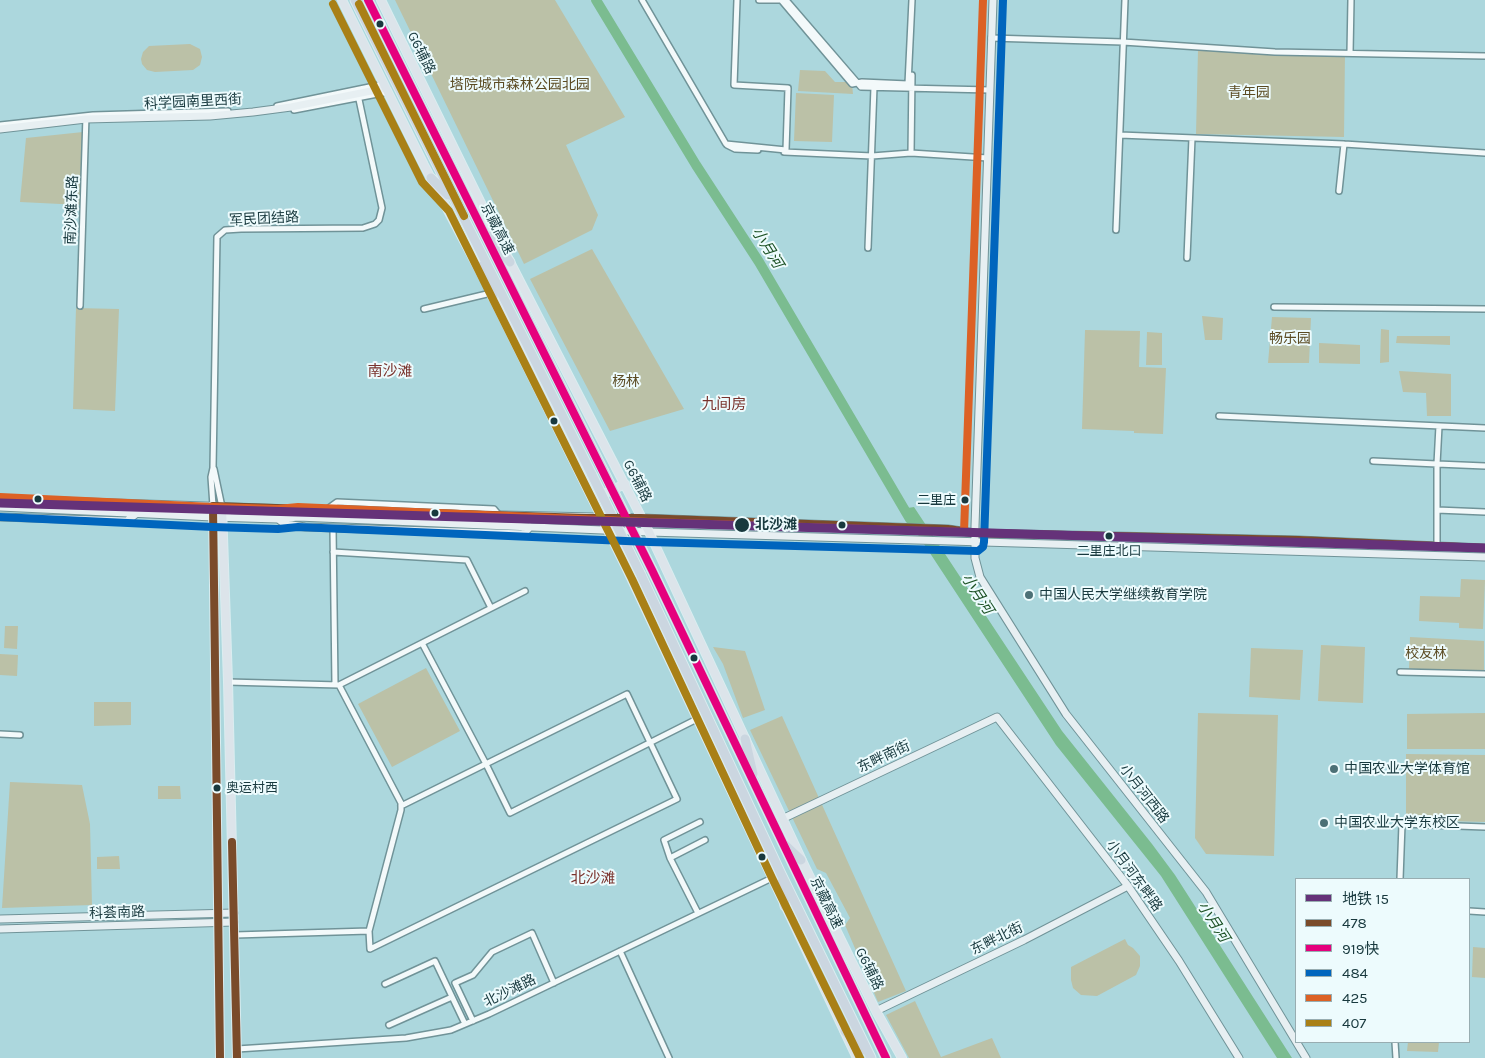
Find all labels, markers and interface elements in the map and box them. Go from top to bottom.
unlabelled marker [375,19,385,29]
street label: G6辅路 [404,29,438,77]
park label: 塔院城市森林公园北园 [450,77,590,93]
park label: 青年园 [1228,85,1270,101]
street label: 科学园南里西街 [144,91,242,113]
street label: 南沙滩东路 [62,175,82,245]
street label: 京藏高速 [477,200,517,258]
street label: 军民团结路 [229,209,299,229]
water label: 小月河 [747,224,787,272]
park label: 畅乐园 [1269,331,1311,347]
district label: 南沙滩 [368,363,412,381]
park label: 杨林 [612,374,640,390]
district label: 九间房 [702,396,746,414]
unlabelled marker [549,416,559,426]
street label: G6辅路 [619,457,655,505]
place label: 二里庄 [917,492,956,508]
unlabelled marker [33,494,43,504]
marker: 二里庄 [960,495,970,505]
unlabelled marker [430,508,440,518]
marker: 北沙滩 [733,516,751,534]
place label: 北沙滩 [755,517,797,533]
unlabelled marker [837,520,847,530]
marker: 二里庄北口 [1104,531,1114,541]
place label: 二里庄北口 [1077,543,1141,559]
water label: 小月河 [957,570,997,618]
place label: 中国人民大学继续教育学院 [1039,587,1207,603]
marker: 中国人民大学继续教育学院 [1023,589,1035,601]
park label: 校友林 [1405,646,1447,662]
unlabelled marker [689,653,699,663]
street label: 东畔南街 [855,738,913,776]
street label: 小月河西路 [1116,761,1172,827]
place label: 中国农业大学体育馆 [1344,761,1470,777]
marker: 中国农业大学体育馆 [1328,763,1340,775]
place label: 奥运村西 [226,780,278,796]
marker: 奥运村西 [212,783,222,793]
place label: 中国农业大学东校区 [1334,815,1460,831]
marker: 中国农业大学东校区 [1318,817,1330,829]
street label: 小月河东畔路 [1103,837,1165,915]
unlabelled marker [757,852,767,862]
district label: 北沙滩 [571,870,615,888]
street label: 京藏高速 [806,874,846,932]
legend [1295,878,1470,1043]
text: 地铁 15 [1342,890,1389,908]
water label: 小月河 [1193,898,1233,946]
street label: 科荟南路 [89,904,145,922]
text: 478 [1342,914,1367,932]
street label: 东畔北街 [968,919,1026,959]
text: 919快 [1342,940,1379,958]
street label: G6辅路 [852,945,886,993]
text: 484 [1342,964,1368,982]
street label: 北沙滩路 [481,971,539,1011]
text: 425 [1342,989,1368,1007]
text: 407 [1342,1014,1366,1032]

